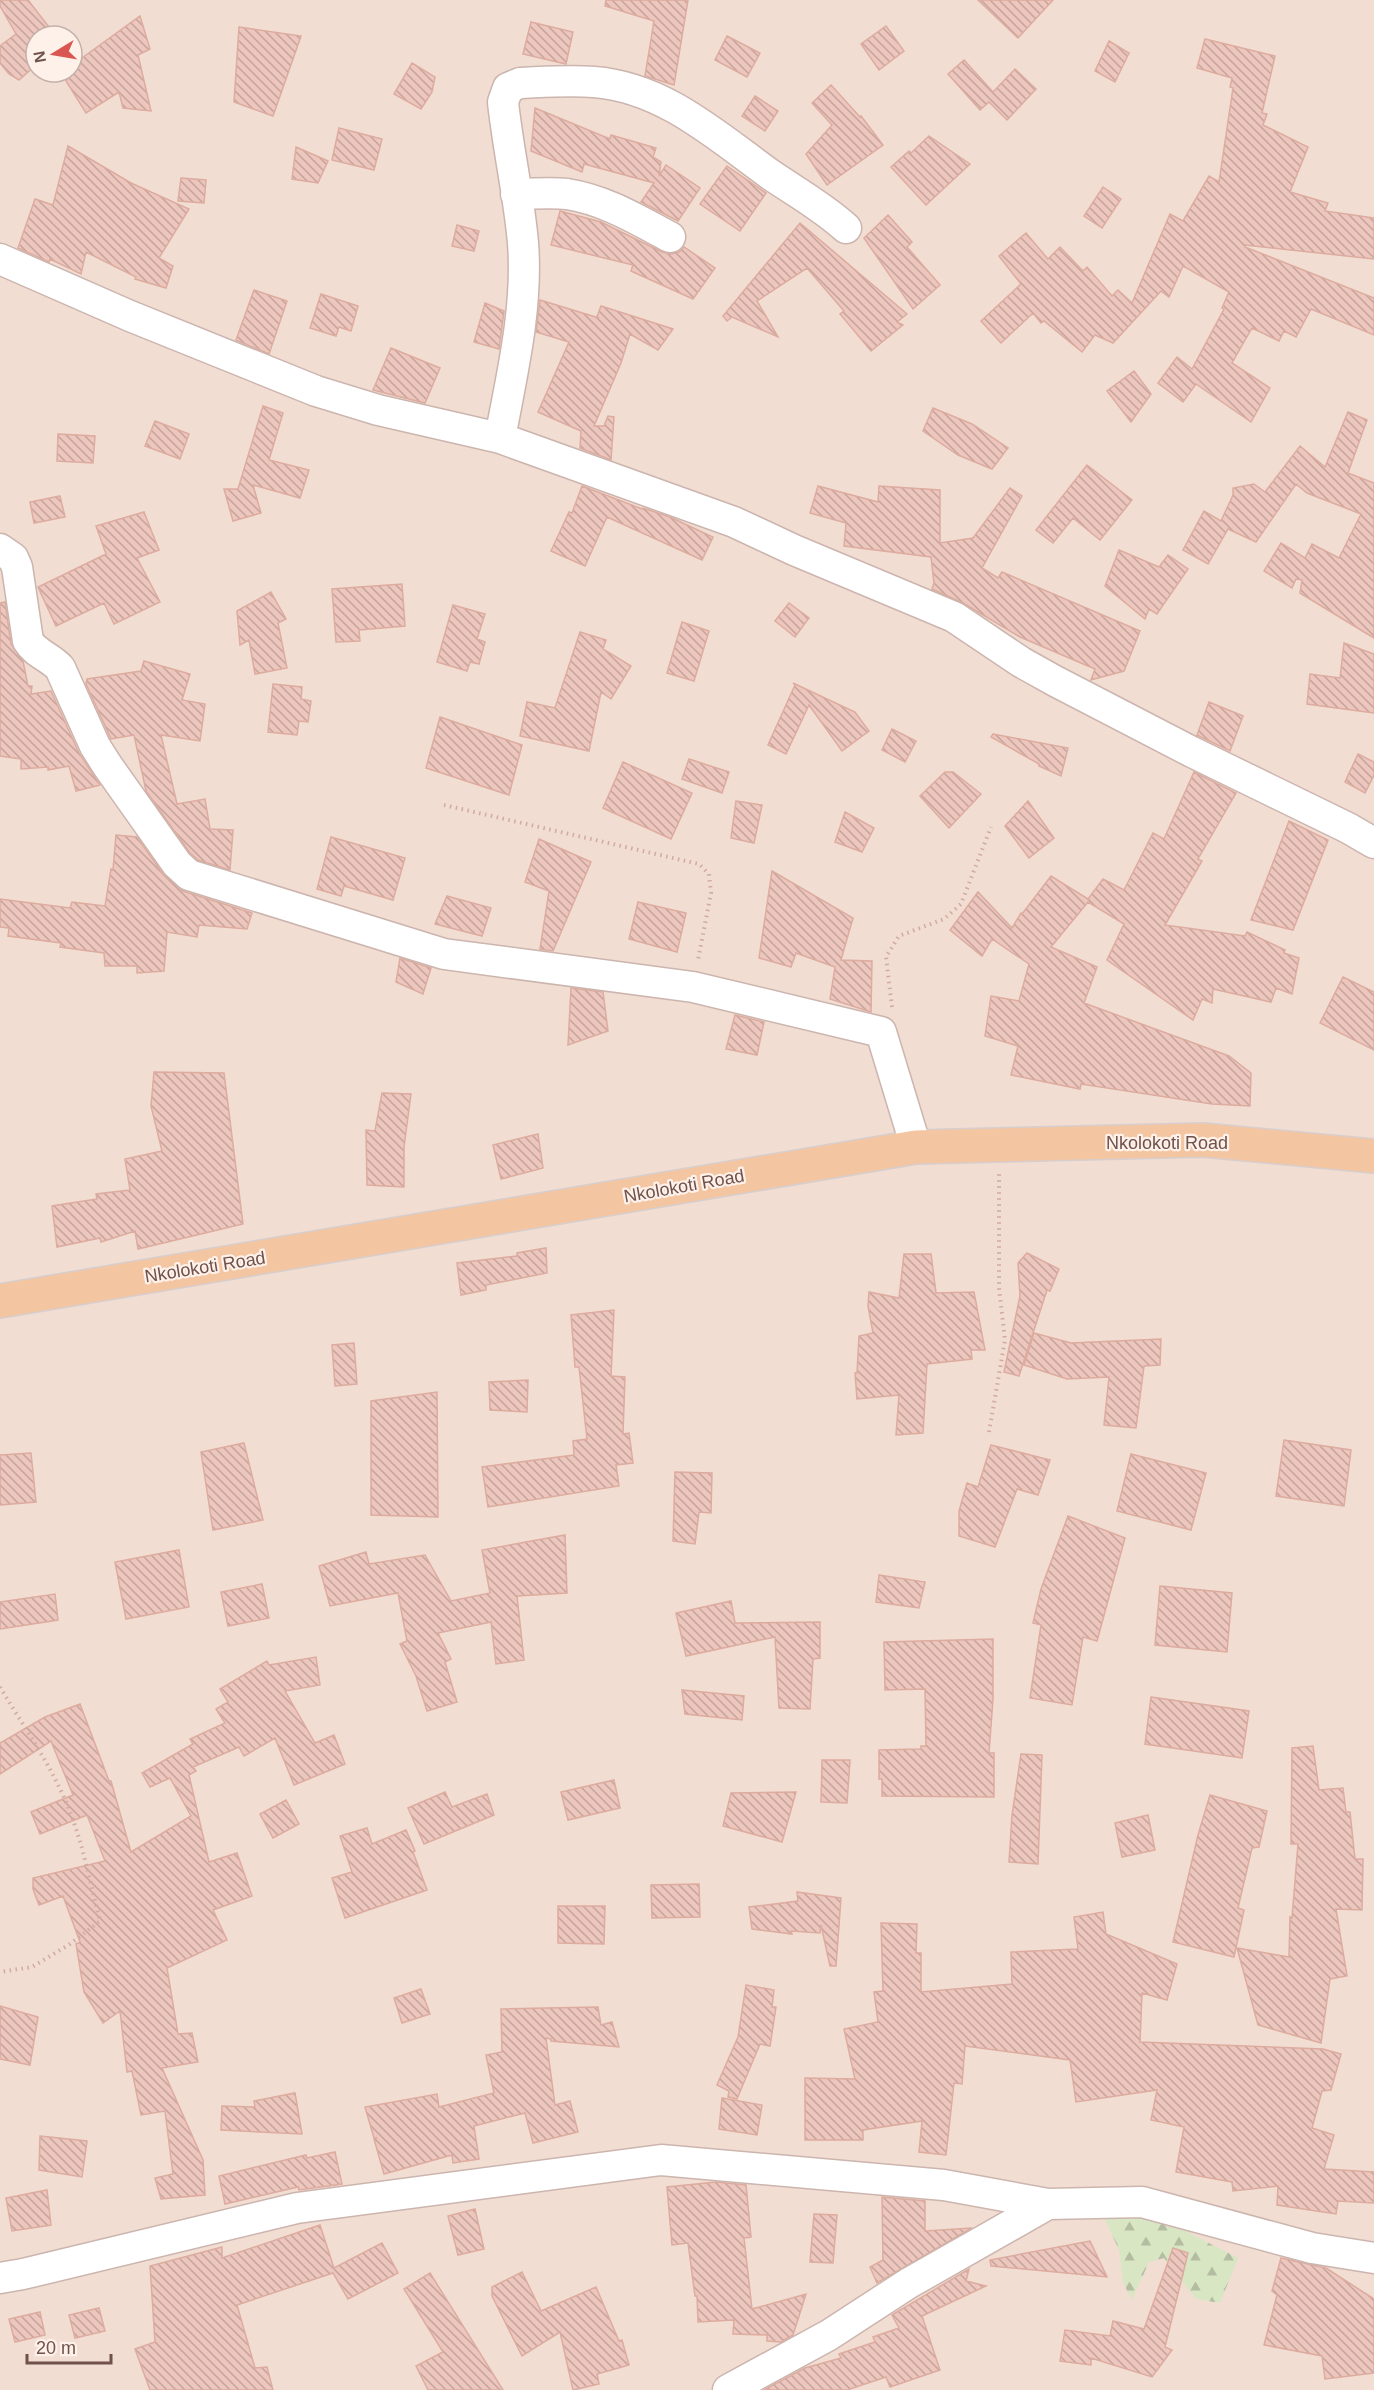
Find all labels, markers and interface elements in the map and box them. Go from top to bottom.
north arrow [24,24,84,84]
text: N [30,49,49,64]
street label: Nkolokoti Road [1106,1133,1228,1153]
street label: Nkolokoti Road [622,1166,746,1206]
street label: Nkolokoti Road [143,1248,267,1286]
scale bar [27,2327,111,2365]
text: 20 m [36,2338,76,2358]

